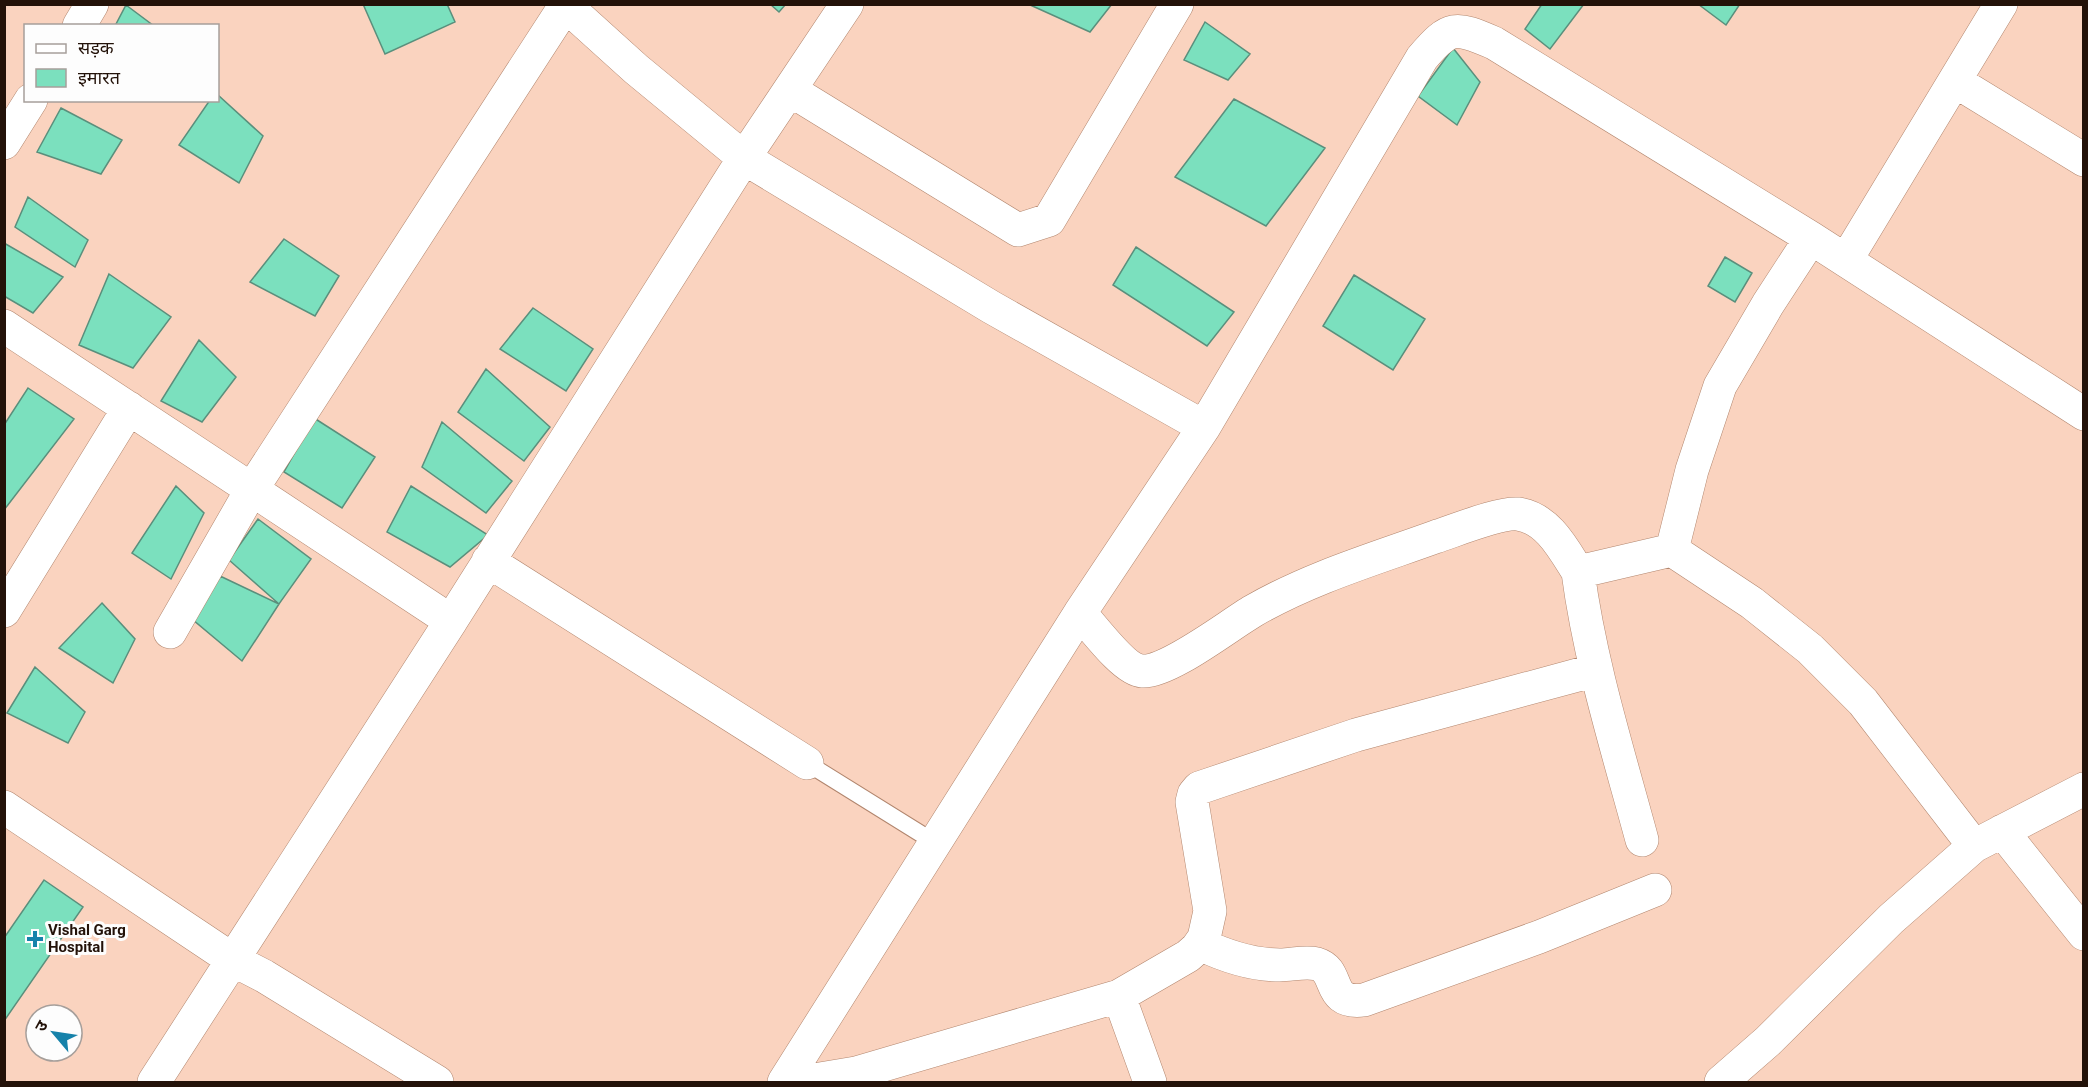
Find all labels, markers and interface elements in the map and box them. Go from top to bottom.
legend [24,24,219,102]
text: सड़क [78,37,115,58]
text: इमारत [78,67,121,88]
place label: Vishal Garg Hospital [48,921,126,956]
marker: Vishal Garg Hospital [26,930,44,948]
north arrow [24,1003,84,1063]
text: उ [31,1017,52,1035]

